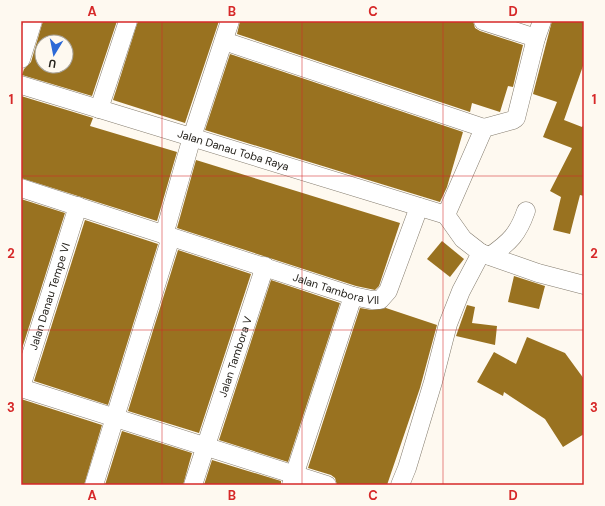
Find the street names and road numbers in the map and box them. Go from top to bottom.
street label: Jalan Danau Toba Raya [176,126,291,174]
street label: Jalan Danau Tempe VI [26,241,73,352]
street label: Jalan Tambora VII [291,270,379,307]
street label: Jalan Tambora V [215,314,255,399]

